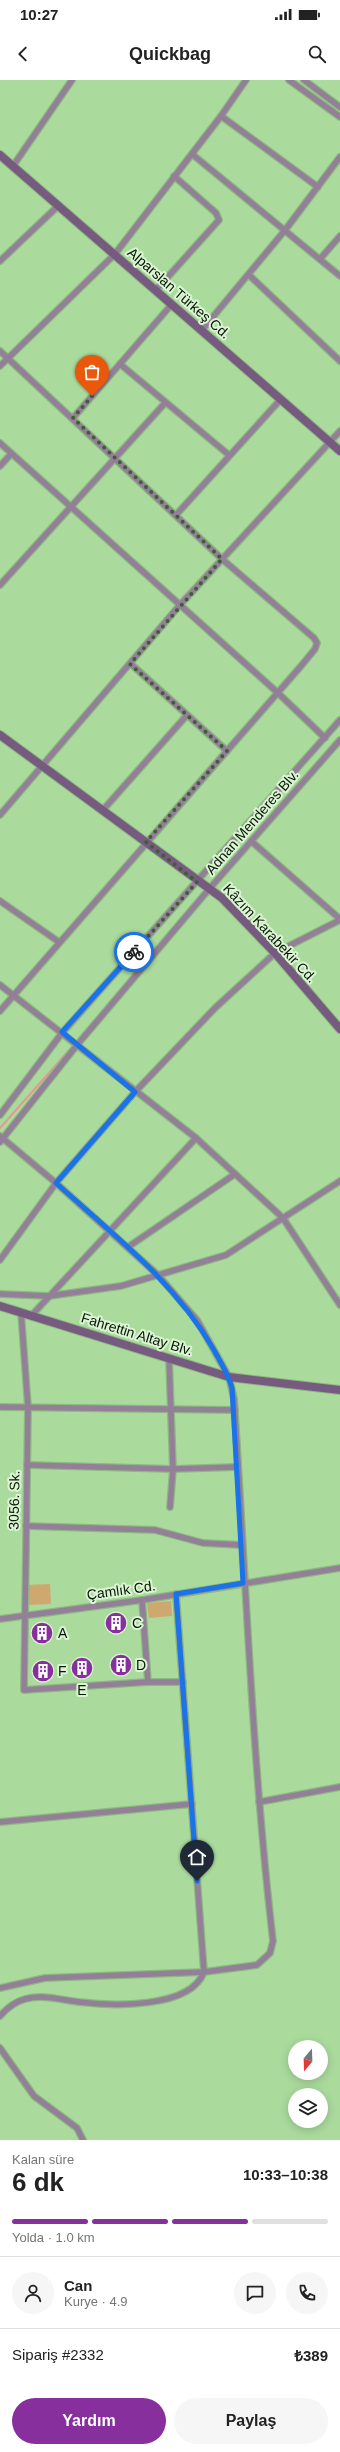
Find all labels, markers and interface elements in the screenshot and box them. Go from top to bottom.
text: 10:27 [20,6,58,23]
icon: back [12,43,34,65]
icon: search [306,43,328,65]
text: Quickbag [129,44,211,64]
street label: Alparslan Türkeş Cd. [125,244,233,342]
pin [75,355,109,396]
icon: bag [81,361,103,383]
street label: Adnan Menderes Blv. [202,767,302,877]
street label: Kâzım Karabekir Cd. [220,880,320,986]
courier [114,932,154,972]
icon: bike [123,941,145,963]
street label: Fahrettin Altay Blv. [79,1309,195,1359]
street label: 3056. Sk. [5,1470,23,1530]
street label: Çamlık Cd. [86,1577,156,1603]
building icon: C [103,1610,129,1636]
place label: C [132,1615,142,1631]
building icon: A [29,1620,55,1646]
place label: A [58,1625,68,1641]
building icon: D [108,1652,134,1678]
building icon: E [69,1655,95,1681]
place label: D [136,1657,146,1673]
building icon: F [30,1658,56,1684]
place label: F [58,1663,67,1679]
place label: E [77,1682,87,1698]
pin [180,1840,214,1881]
icon: home [186,1846,208,1868]
north arrow [288,2040,328,2080]
map controls [288,2040,328,2128]
button: layers [288,2088,328,2128]
text: Kalan süre [12,2152,74,2167]
text: 10:33–10:38 [243,2166,328,2183]
text: 6 dk [12,2167,64,2197]
text: Yolda · 1.0 km [12,2230,95,2245]
button: person [12,2272,54,2314]
button: chat [234,2272,276,2314]
button: phone [286,2272,328,2314]
text: Can [64,2277,92,2294]
text: Kurye · 4.9 [64,2294,128,2309]
text: Sipariş #2332 [12,2346,104,2363]
text: ₺389 [294,2347,328,2364]
button: Yardım [12,2398,166,2444]
button: Paylaş [174,2398,328,2444]

